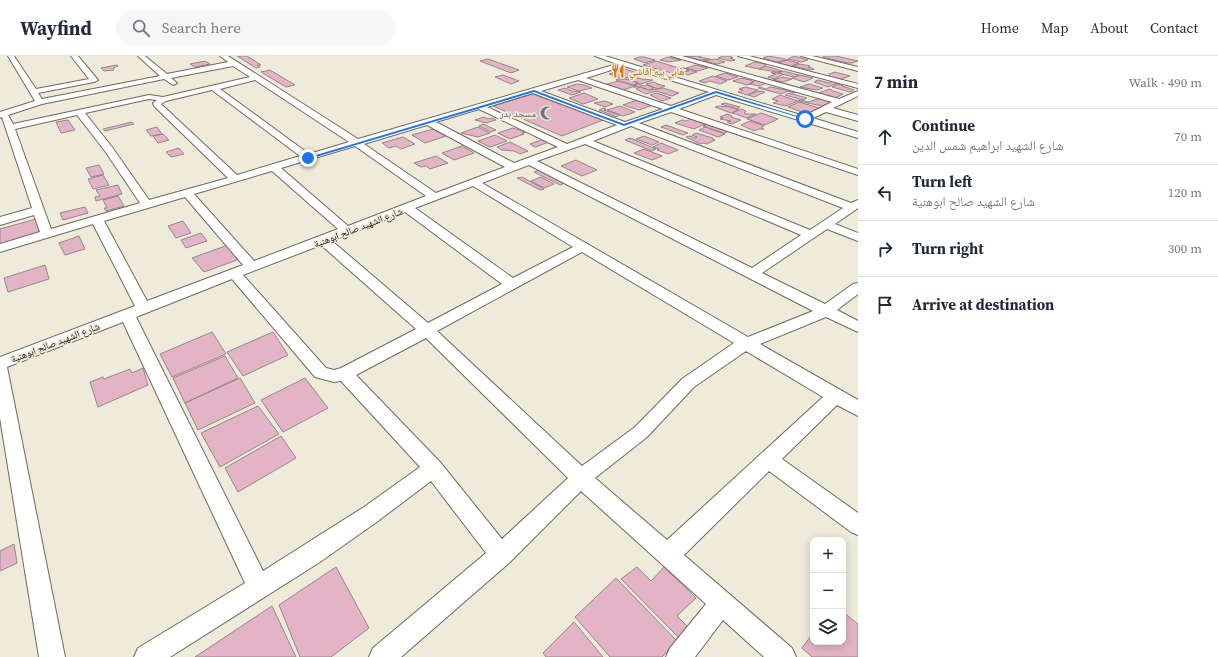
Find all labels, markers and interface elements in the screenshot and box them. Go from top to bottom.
search box [116,10,396,46]
text: Wayfind [20,15,92,41]
icon: search [130,17,152,39]
text: Search here [162,17,241,38]
text: Home [981,18,1019,38]
text: Map [1041,18,1068,38]
text: About [1090,18,1128,38]
text: Contact [1150,18,1198,38]
restaurant icon: هابي بيه اقاشي [610,63,626,79]
place label: هابي بيه اقاشي [629,65,684,80]
text: 7 min [874,70,918,94]
text: Walk · 490 m [1129,74,1202,91]
mosque icon: مسجد بدر [539,105,555,121]
place label: مسجد بدر [499,107,536,120]
route start [796,110,814,128]
text: Continue [912,115,975,136]
icon: ahead [874,126,896,148]
text: 70 m [1174,128,1202,145]
text: شارع الشهيد ابراهيم شمس الدين [912,137,1063,154]
route end [299,149,317,167]
text: Turn left [912,171,972,192]
icon: left [874,182,896,204]
text: 120 m [1168,184,1202,201]
text: شارع الشهيد صالح ابوهنية [912,193,1035,210]
street label: شارع الشهيد صالح ابوهنية [312,204,405,250]
icon: right [874,238,896,260]
text: Turn right [912,238,984,259]
text: 300 m [1168,240,1202,257]
icon: arrive [874,294,896,316]
text: Arrive at destination [912,294,1054,315]
street label: شارع الشهيد صالح ابوهنية [9,319,102,365]
map controls [810,537,846,645]
button: + [810,537,846,573]
button: − [810,573,846,609]
button: layers [810,609,846,645]

